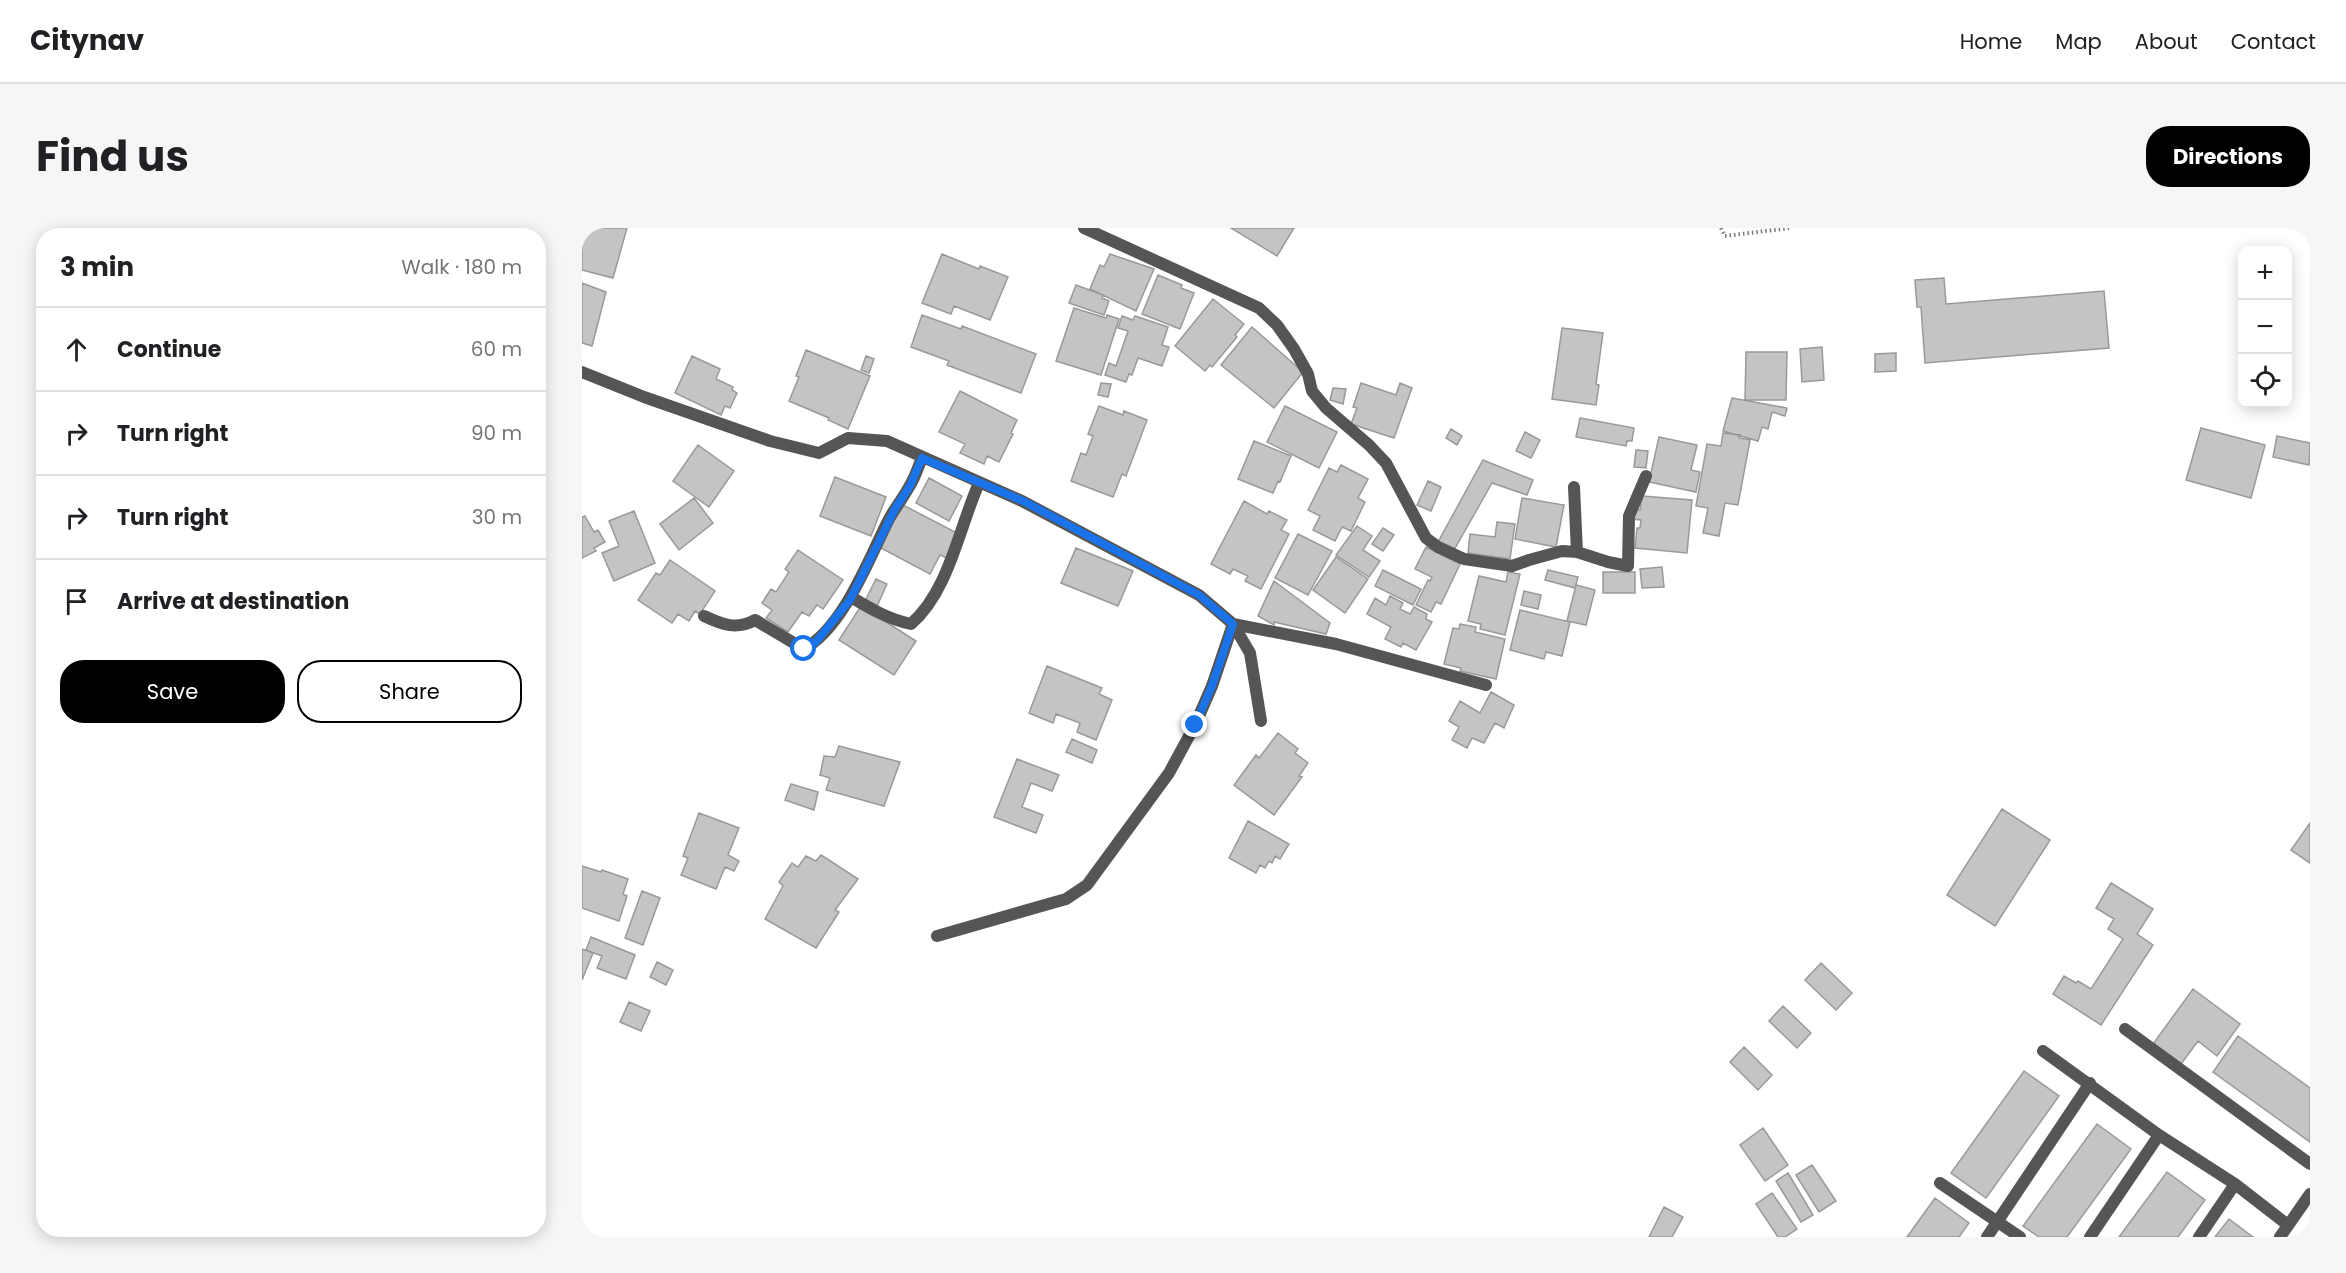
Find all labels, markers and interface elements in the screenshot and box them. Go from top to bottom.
text: Citynav [30,21,144,60]
text: Home [1960,27,2022,56]
text: Map [2055,27,2102,56]
text: About [2135,27,2198,56]
text: Contact [2231,27,2316,56]
button: Directions [2146,126,2310,187]
text: Find us [36,127,189,186]
map controls [2238,246,2292,408]
button: + [2238,246,2292,300]
text: 3 min [60,249,134,285]
text: Walk · 180 m [401,253,522,281]
button: − [2238,300,2292,354]
icon: ahead [60,333,93,366]
text: Continue [117,334,221,365]
text: 60 m [471,335,522,363]
button: locate [2238,354,2292,408]
icon: right [60,417,93,450]
text: Turn right [117,418,228,449]
text: 90 m [471,419,522,447]
icon: right [60,501,93,534]
text: Turn right [117,502,228,533]
text: 30 m [472,503,522,531]
icon: arrive [60,585,93,618]
text: Arrive at destination [117,586,349,617]
route start [790,635,816,661]
button: Save [60,660,285,723]
button: Share [297,660,522,723]
route end [1181,711,1207,737]

